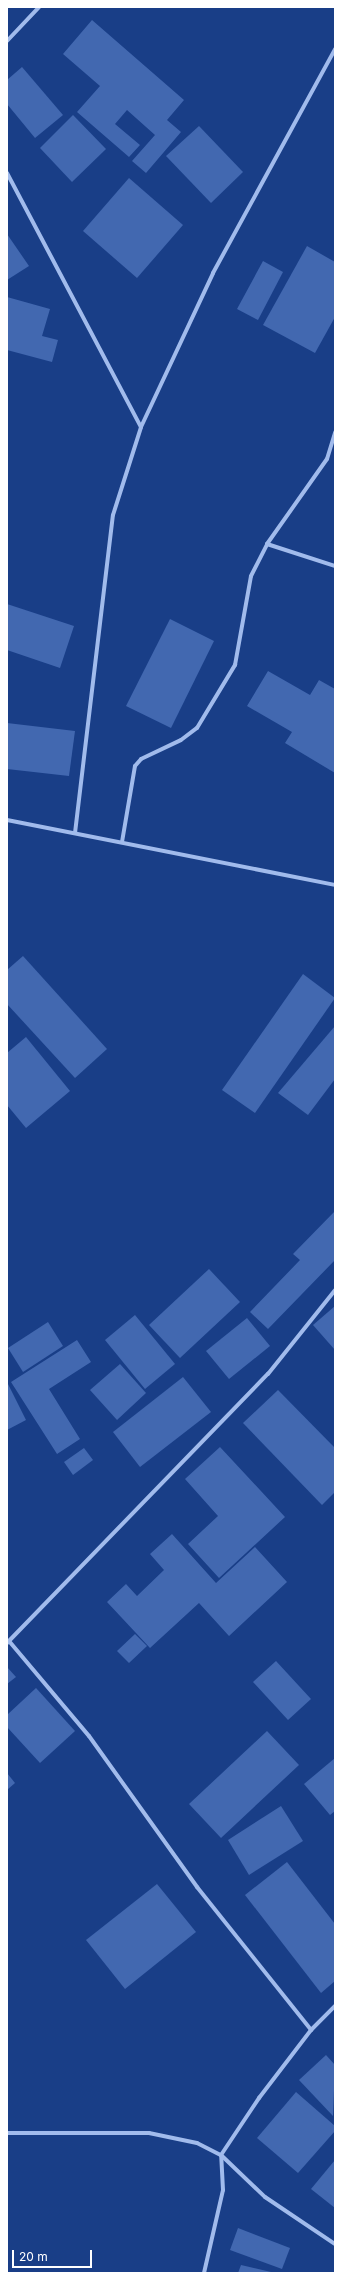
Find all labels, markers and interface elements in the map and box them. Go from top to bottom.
scale bar [14,2242,94,2268]
text: 20 m [19,2249,48,2264]

